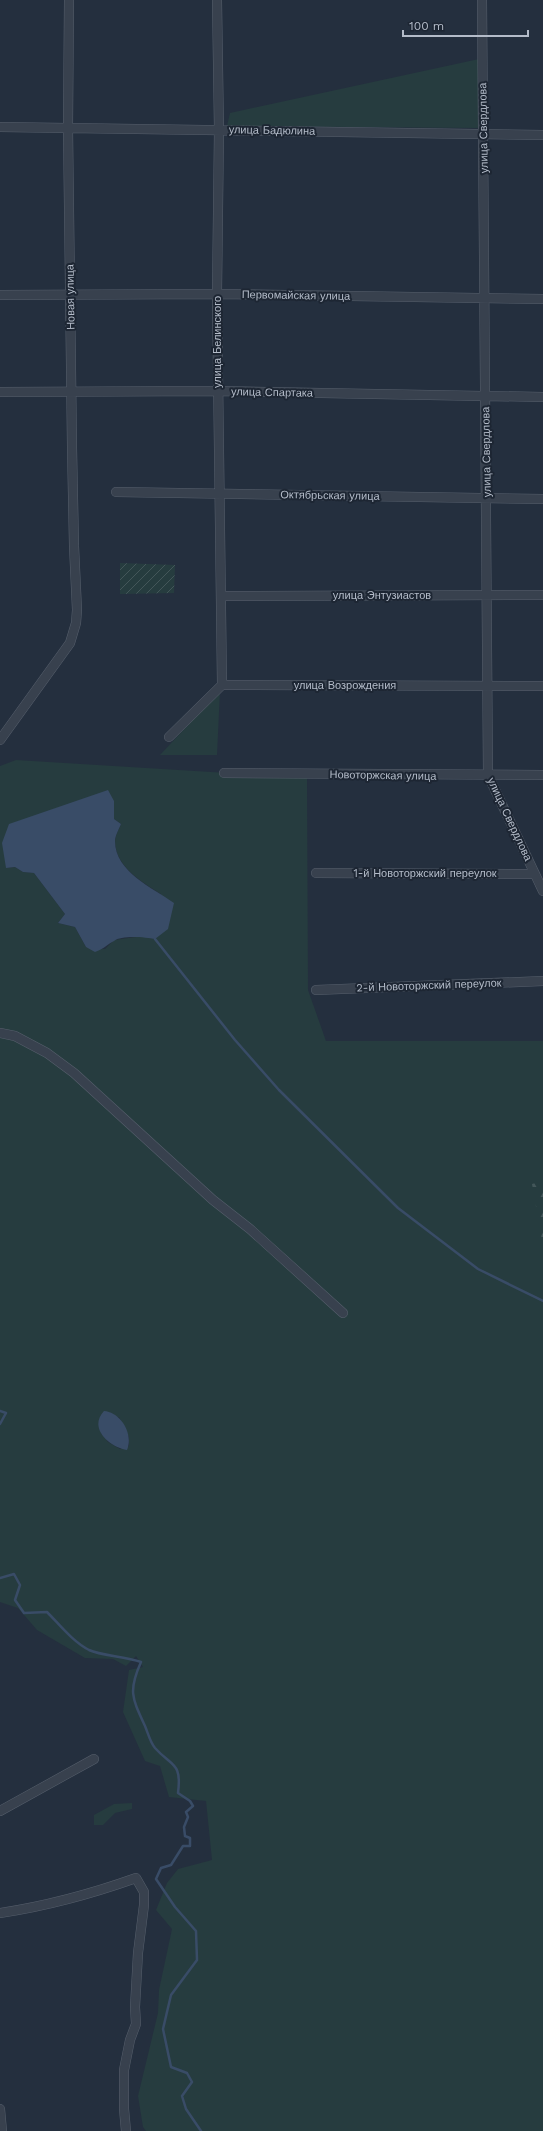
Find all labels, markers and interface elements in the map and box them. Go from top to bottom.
scale bar [403,12,528,38]
text: 100 m [409,19,444,33]
street label: улица Свердлова [476,82,491,173]
street label: улица Бадюлина [229,123,316,138]
street label: Новая улица [63,263,78,330]
street label: Первомайская улица [242,288,351,303]
street label: улица Белинского [211,296,224,388]
street label: улица Спартака [231,385,314,400]
street label: улица Свердлова [479,406,494,497]
street label: Октябрьская улица [280,488,381,503]
street label: улица Энтузиастов [333,589,431,602]
street label: улица Возрождения [294,679,396,692]
street label: Новоторжская улица [329,768,437,783]
street label: улица Свердлова [485,775,535,864]
street label: 1-й Новоторжский переулок [353,867,497,880]
street label: 2-й Новоторжский переулок [356,976,502,995]

